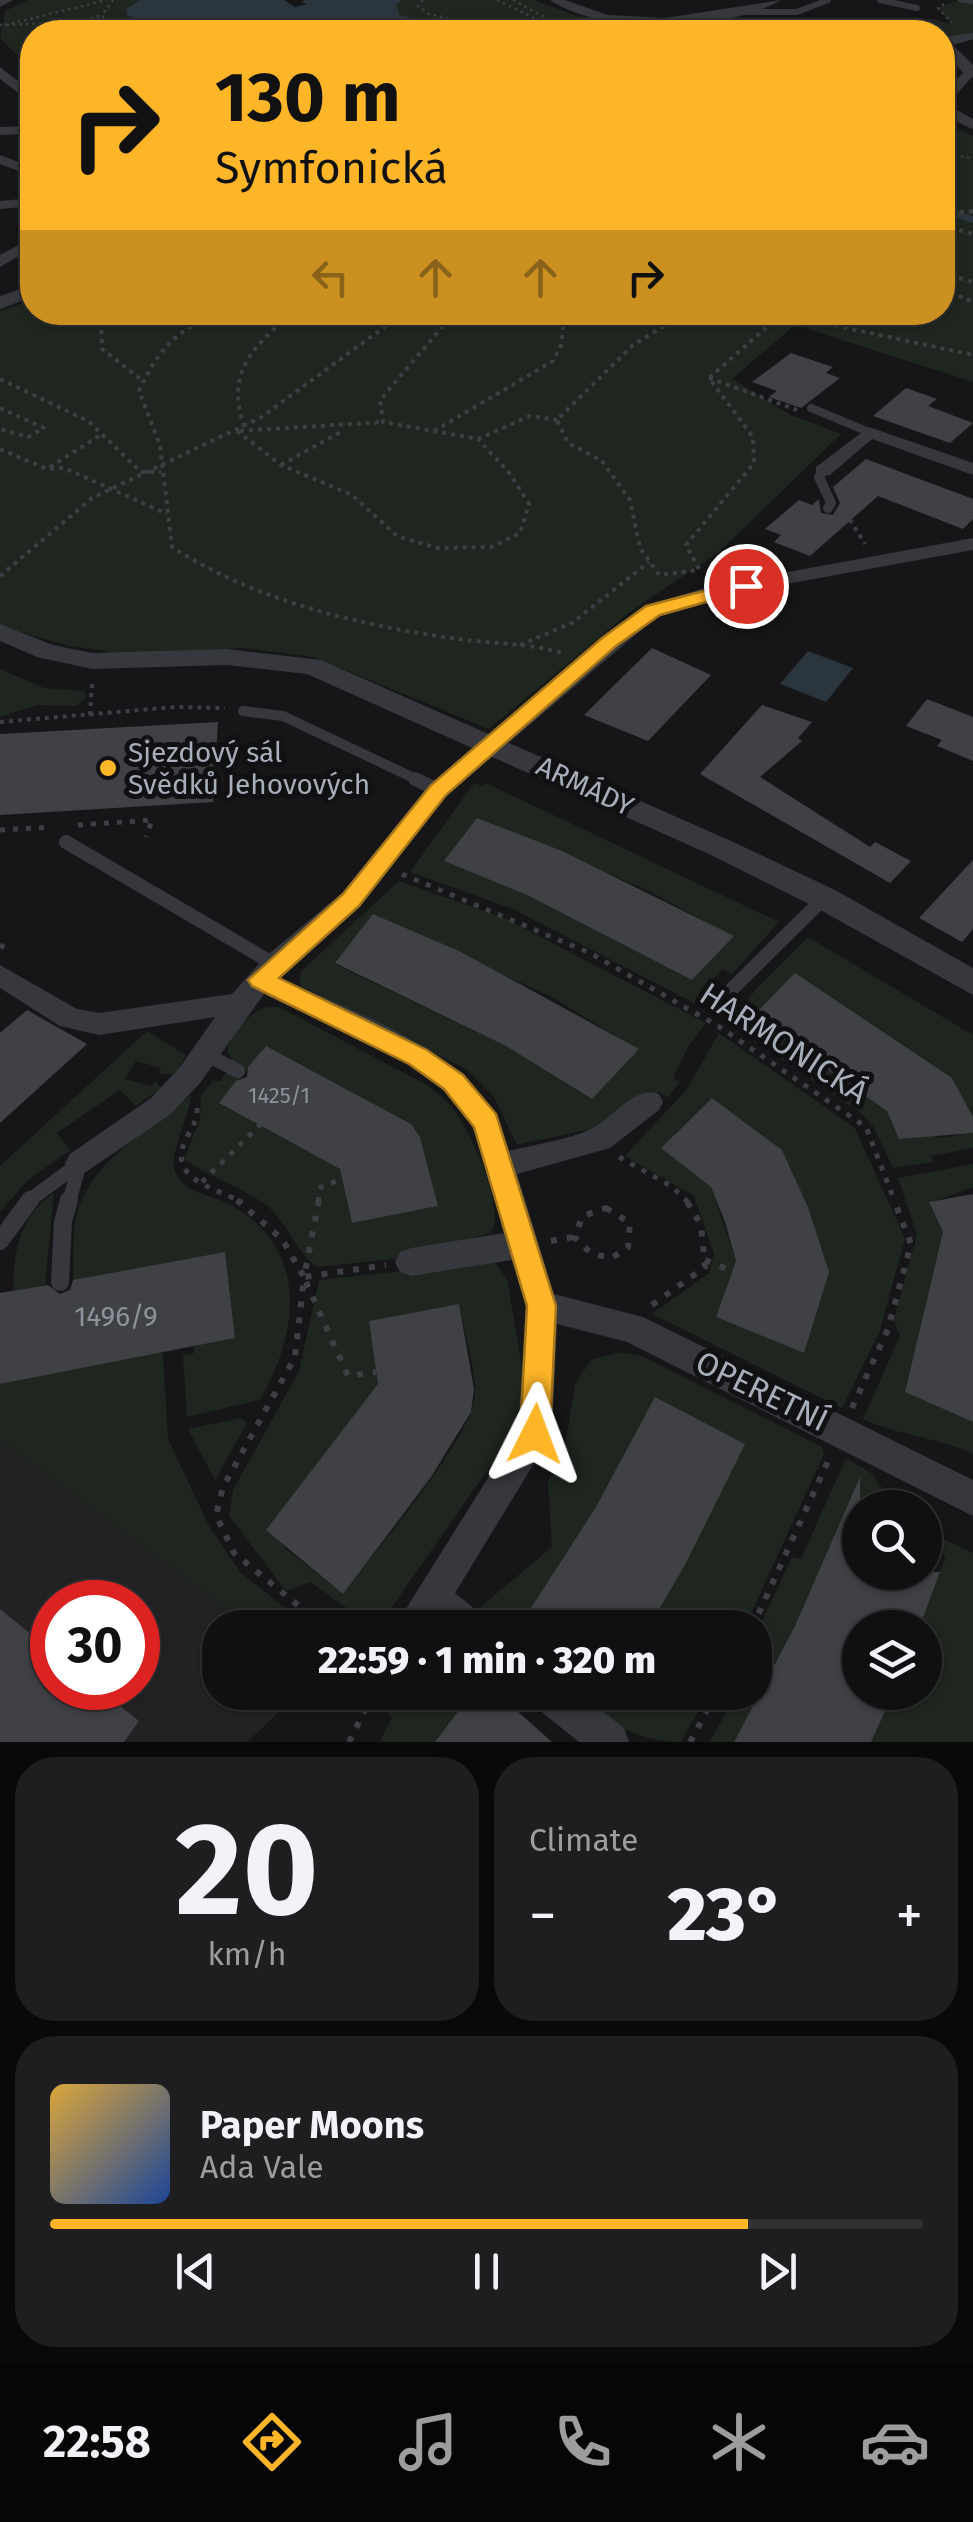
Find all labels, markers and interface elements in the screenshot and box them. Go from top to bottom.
text: 130 m [215,56,401,140]
icon: right [50,60,180,190]
text: Symfonická [215,141,448,195]
icon: left [303,250,358,305]
icon: ahead [408,250,463,305]
icon: ahead [513,250,568,305]
icon: right [618,250,673,305]
pin [704,544,789,629]
icon: arrive [719,559,774,614]
place label: Sjezdový sál Svědků Jehovových [128,736,370,801]
street label: ARMÁDY [531,749,639,823]
marker: Sjezdový sál Svědků Jehovových [97,757,119,779]
street label: HARMONICKÁ [693,975,876,1112]
house number: 1425/1 [248,1082,310,1109]
house number: 1496/9 [74,1300,158,1333]
street label: OPERETNÍ [690,1343,834,1439]
position arrow [483,1382,587,1486]
map controls [842,1490,942,1710]
button: search [842,1490,942,1590]
speed limit sign: 30 [30,1580,160,1710]
button: layers [842,1610,942,1710]
text: 22:59 · 1 min · 320 m [318,1637,656,1683]
text: 20 [175,1792,319,1948]
text: Climate [529,1821,638,1859]
text: 23° [667,1870,785,1960]
text: − [529,1883,557,1949]
text: + [896,1883,923,1949]
text: km/h [207,1935,287,1973]
text: Paper Moons [200,2102,424,2148]
text: Ada Vale [200,2148,324,2186]
icon: previous [168,2244,223,2299]
icon: pause [459,2244,514,2299]
icon: next [750,2244,805,2299]
icon: directions [237,2407,307,2477]
icon: music [393,2407,463,2477]
icon: phone [548,2407,618,2477]
icon: climate [704,2407,774,2477]
icon: car [860,2407,930,2477]
text: 22:58 [43,2415,151,2469]

